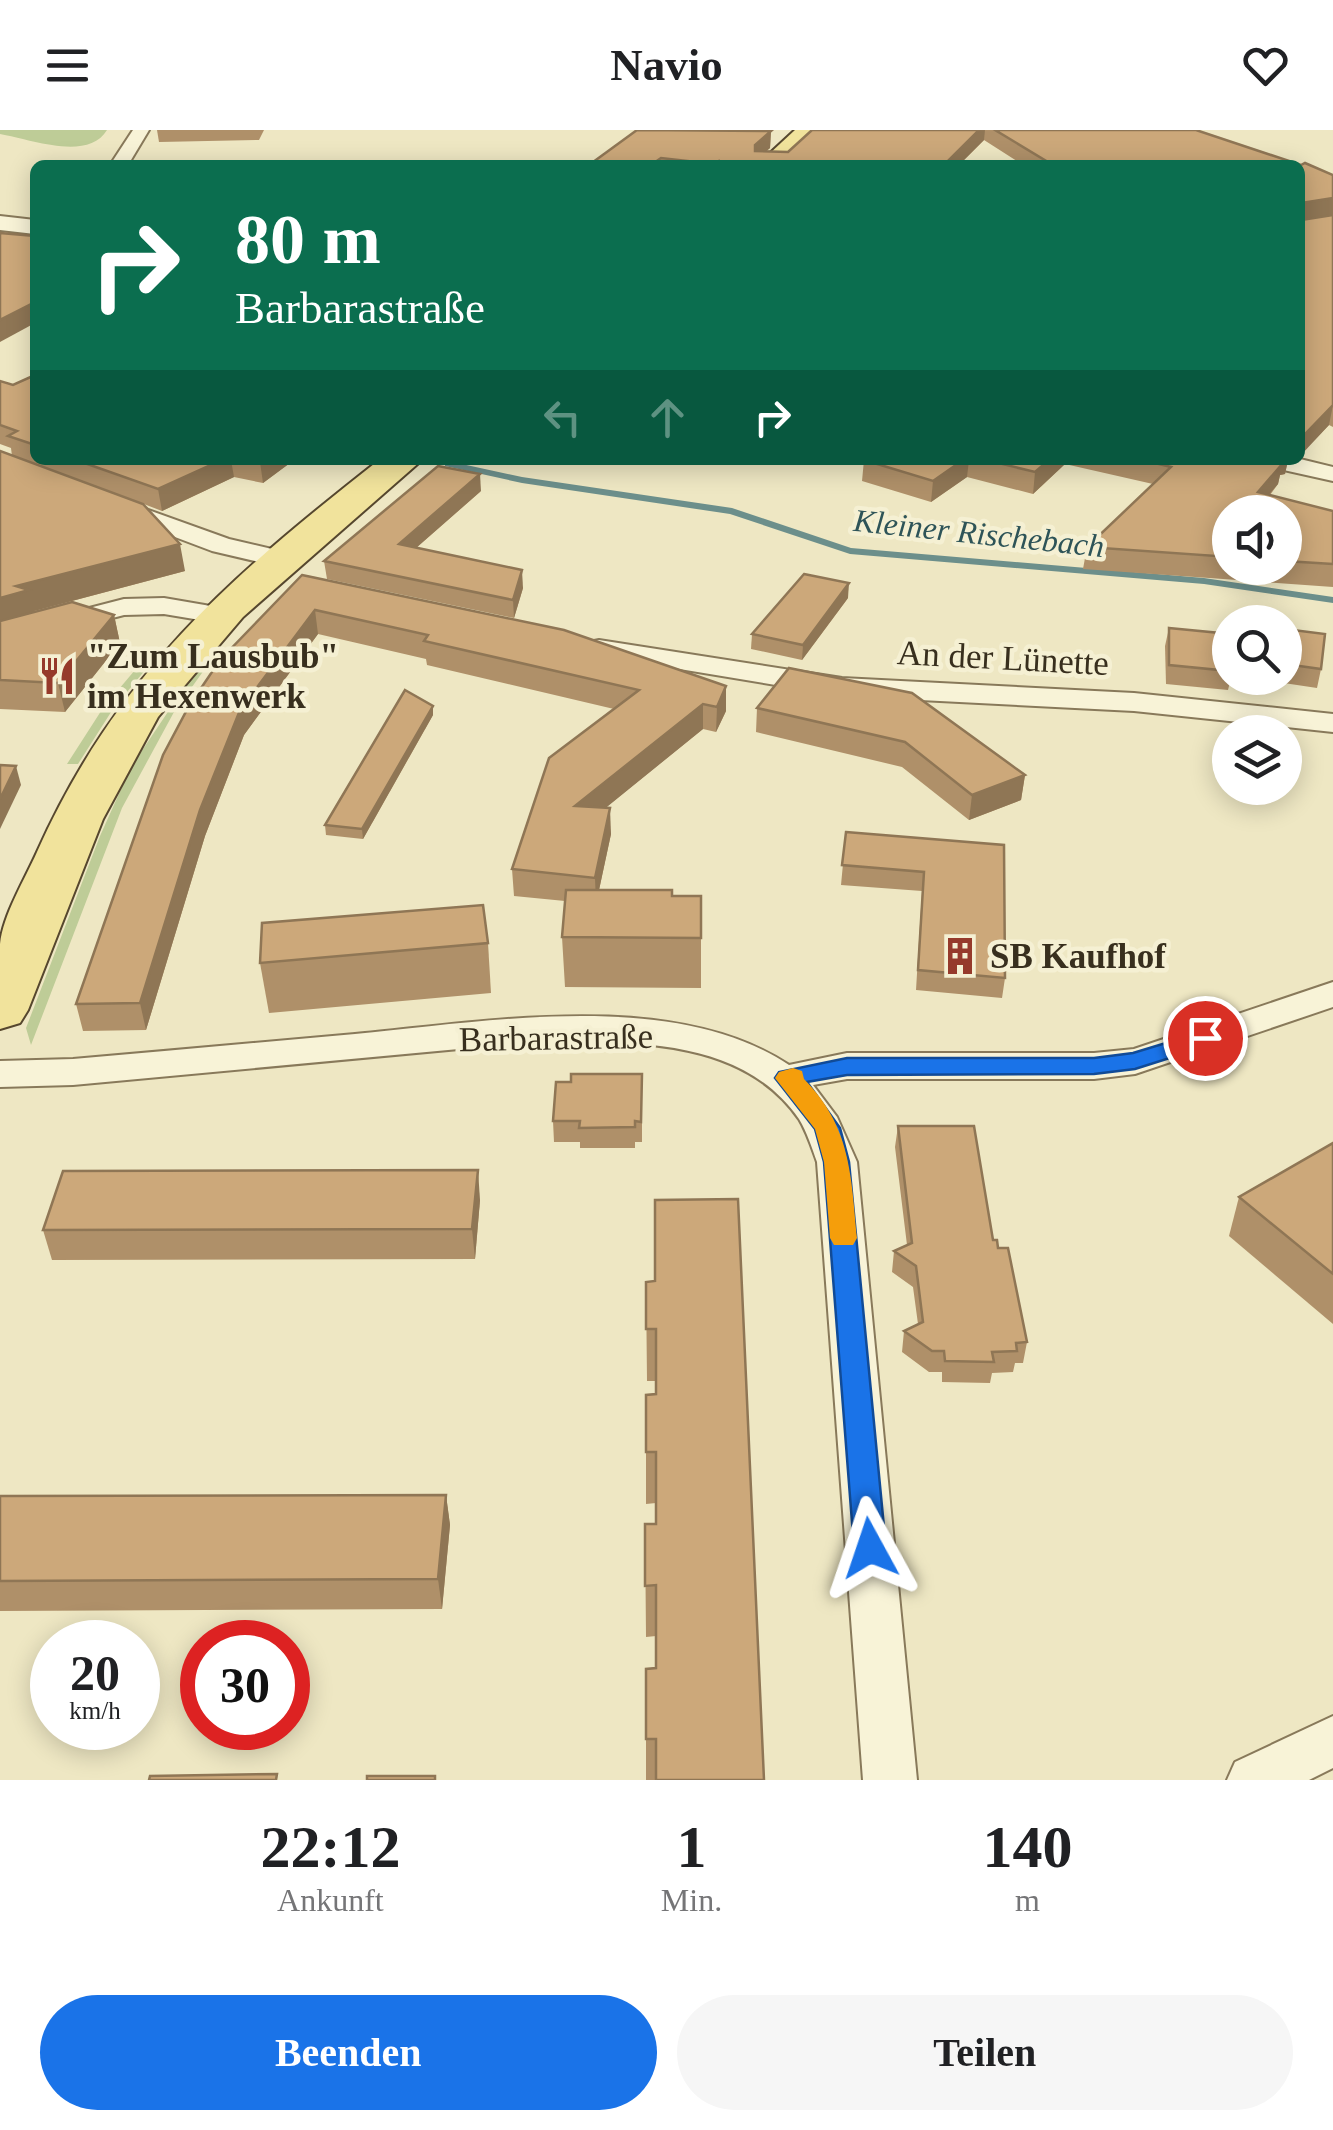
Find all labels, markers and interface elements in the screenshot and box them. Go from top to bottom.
icon: menu [40,38,95,93]
icon: heart [1238,38,1293,93]
text: Navio [610,40,723,90]
icon: right [70,200,200,330]
text: 80 m [235,201,381,278]
text: Barbarastraße [235,283,485,333]
icon: left [535,390,590,445]
icon: ahead [640,390,695,445]
icon: right [745,390,800,445]
map controls [1212,495,1302,805]
button: sound [1212,495,1302,585]
water label: Kleiner Rischebach [851,502,1106,564]
button: search [1212,605,1302,695]
street label: An der Lünette [896,633,1110,683]
place label: "Zum Lausbub" im Hexenwerk [87,637,339,716]
restaurant icon: "Zum Lausbub" im Hexenwerk [36,655,78,697]
button: layers [1212,715,1302,805]
building icon: SB Kaufhof [939,935,981,977]
place label: SB Kaufhof [990,937,1166,976]
pin [1163,996,1248,1081]
icon: arrive [1178,1011,1233,1066]
street label: Barbarastraße [459,1017,653,1059]
position arrow [818,1496,922,1600]
speed limit sign: 30 [180,1620,310,1750]
text: 20 [70,1645,120,1701]
text: km/h [69,1697,121,1724]
text: 22:12 [260,1814,400,1880]
text: 1 [676,1814,706,1880]
text: 140 [983,1814,1073,1880]
text: Ankunft [277,1882,384,1918]
text: Min. [661,1882,722,1918]
text: m [1015,1882,1040,1918]
button: Beenden [40,1995,657,2110]
button: Teilen [677,1995,1293,2110]

